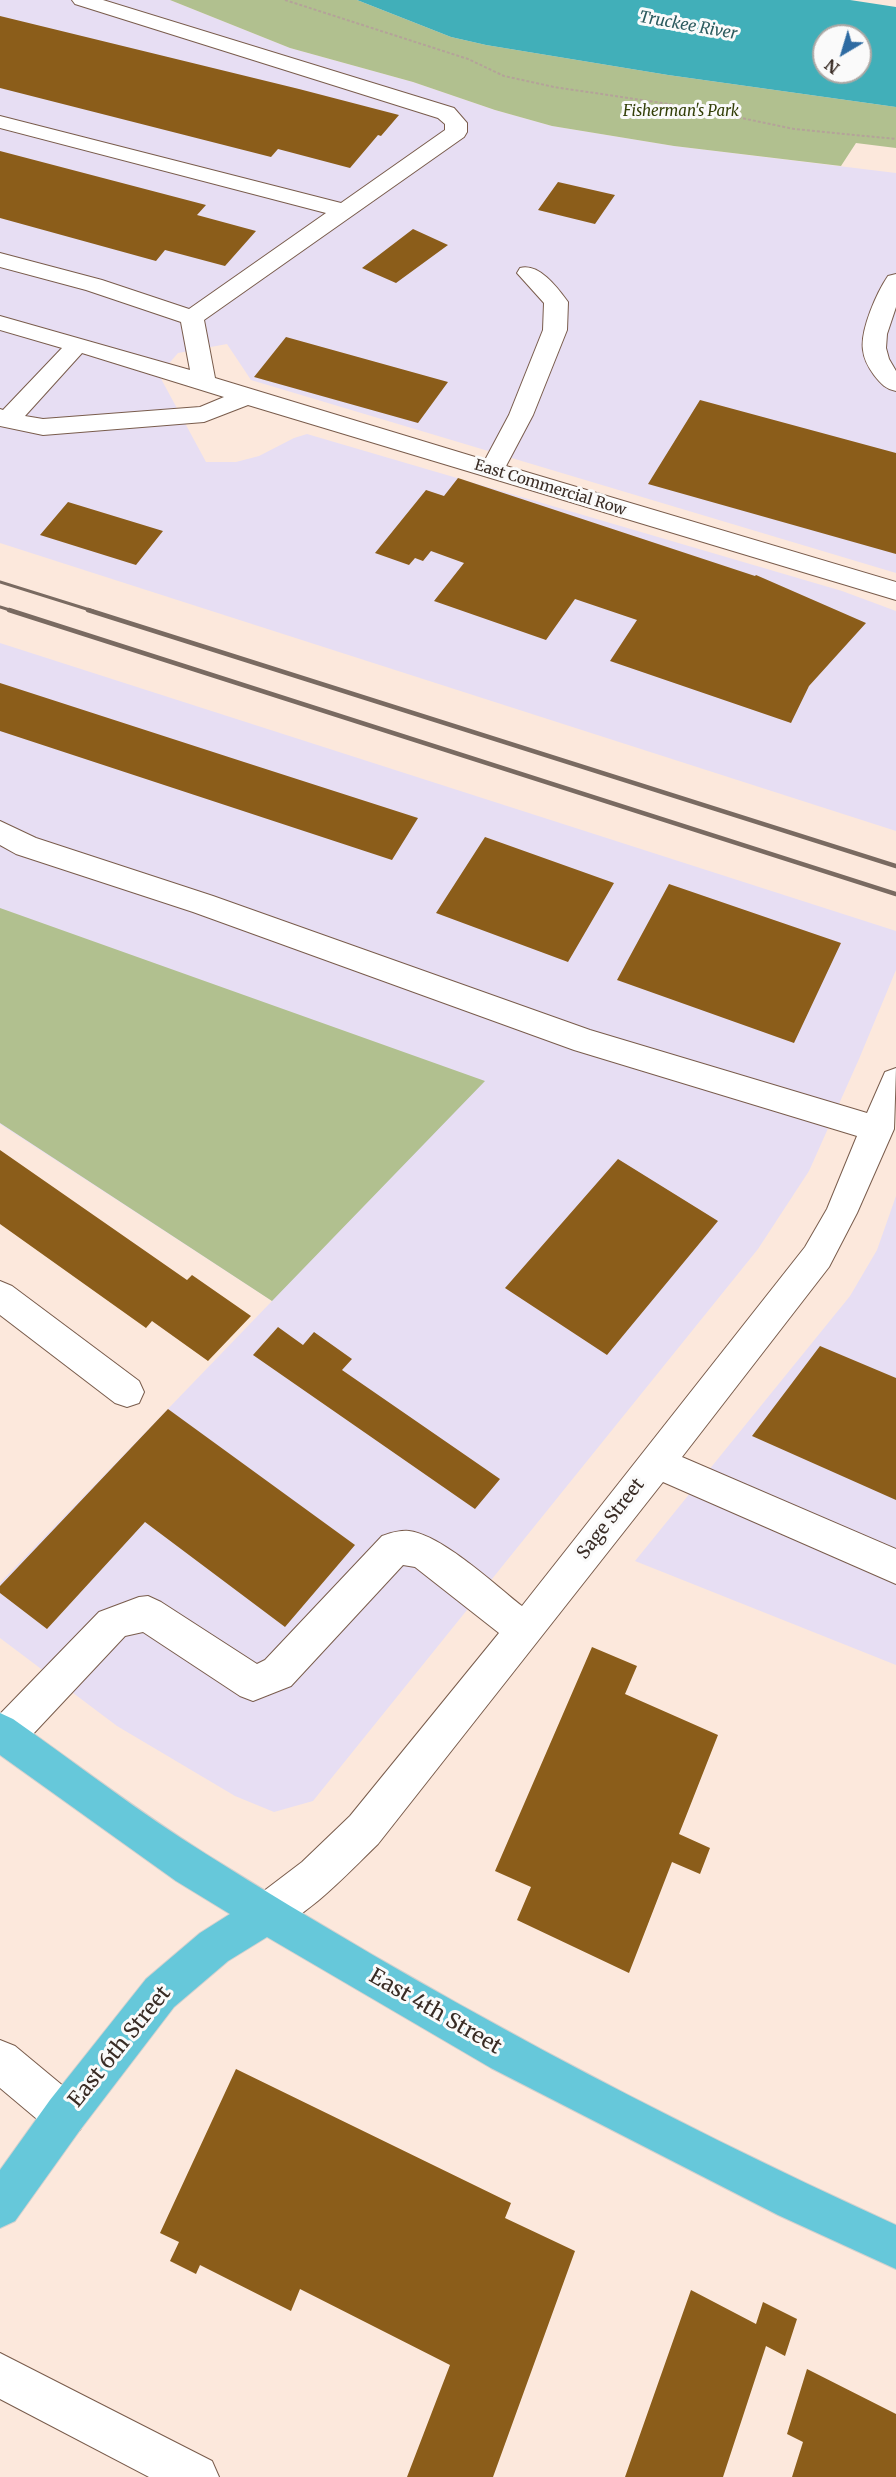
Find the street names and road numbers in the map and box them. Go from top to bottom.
street label: East Commercial Row [472,456,628,520]
street label: Sage Street [573,1474,649,1564]
street label: East 4th Street [364,1964,506,2060]
street label: East 6th Street [64,1981,176,2113]

